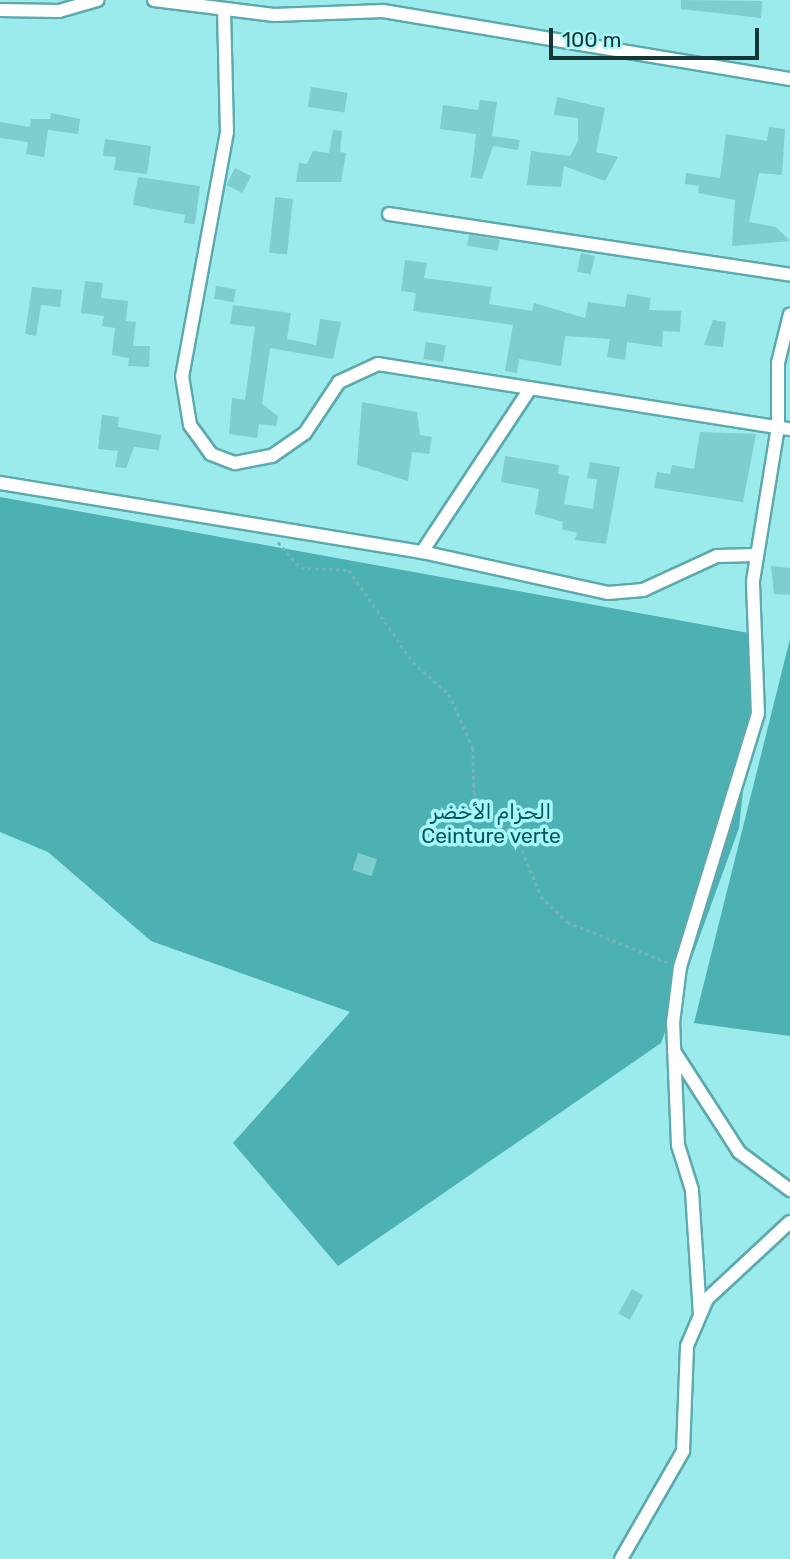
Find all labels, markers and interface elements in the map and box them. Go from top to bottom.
scale bar [552,14,762,58]
text: 100 m [562,27,621,52]
park label: الحزام الأخضر Ceinture verte [421,799,561,849]

